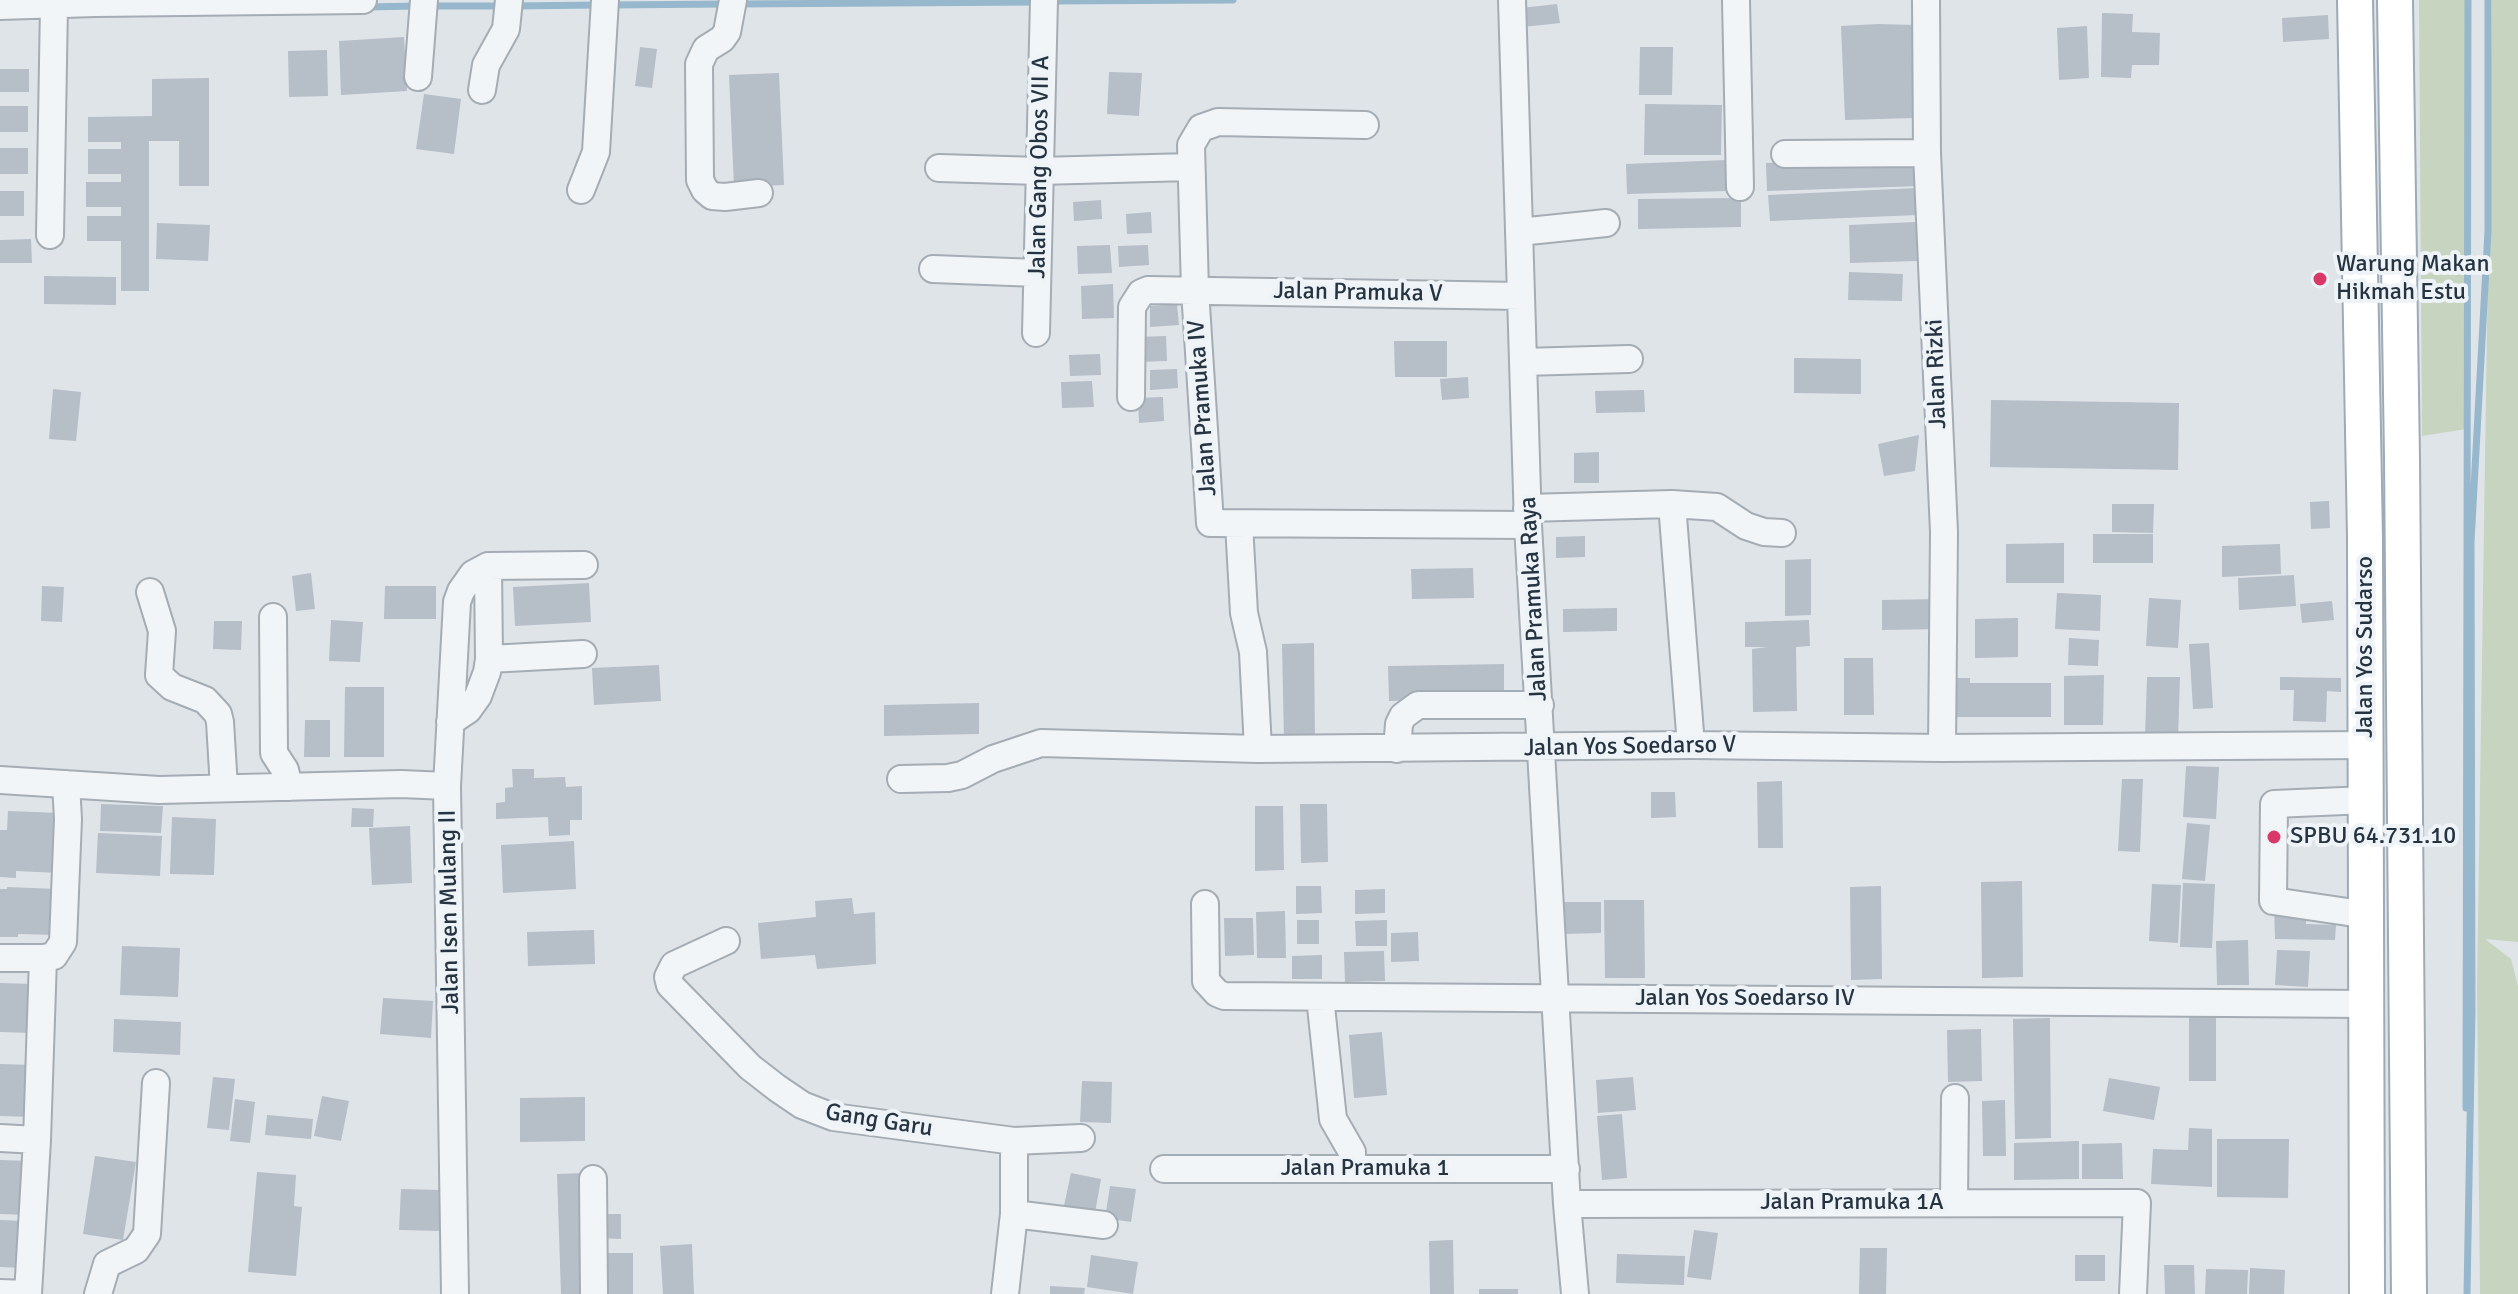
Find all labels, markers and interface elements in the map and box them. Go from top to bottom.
street label: Jalan Gang Obos VII A [1024,55,1056,279]
place label: Warung Makan Hikmah Estu [2336,251,2490,307]
marker: Warung Makan Hikmah Estu [2311,270,2329,288]
street label: Jalan Pramuka V [1273,277,1443,309]
street label: Jalan Pramuka IV [1182,319,1224,497]
street label: Jalan Rizki [1921,319,1953,429]
street label: Jalan Pramuka Raya [1514,496,1554,702]
street label: Jalan Yos Sudarso [2352,556,2380,738]
street label: Jalan Yos Soedarso V [1524,731,1736,763]
street label: Jalan Isen Mulang II [434,809,466,1015]
place label: SPBU 64.731.10 [2290,823,2456,851]
marker: SPBU 64.731.10 [2265,828,2283,846]
street label: Jalan Yos Soedarso IV [1635,985,1855,1013]
street label: Gang Garu [823,1098,935,1144]
street label: Jalan Pramuka 1 [1281,1155,1449,1183]
street label: Jalan Pramuka 1A [1760,1189,1944,1217]

